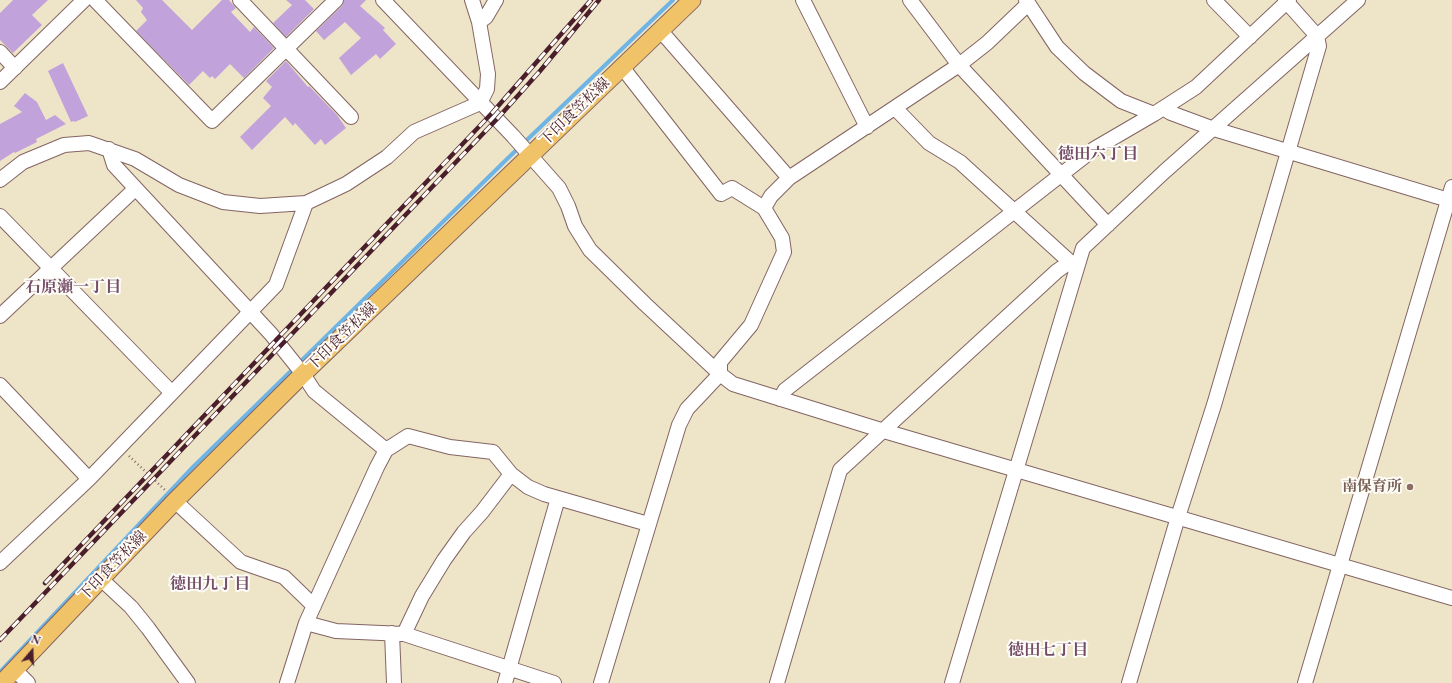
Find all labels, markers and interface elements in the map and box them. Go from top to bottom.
street label: 下印食笠松線 [536,74,614,150]
district label: 徳田六丁目 [1058,145,1138,165]
district label: 石原瀬一丁目 [25,278,121,298]
street label: 下印食笠松線 [303,299,381,375]
place label: 南保育所 [1342,478,1402,496]
marker: 南保育所 [1405,482,1415,492]
street label: 下印食笠松線 [75,527,151,605]
district label: 徳田九丁目 [170,575,250,595]
north arrow [12,631,52,671]
text: N [29,632,42,648]
district label: 徳田七丁目 [1008,641,1088,661]

